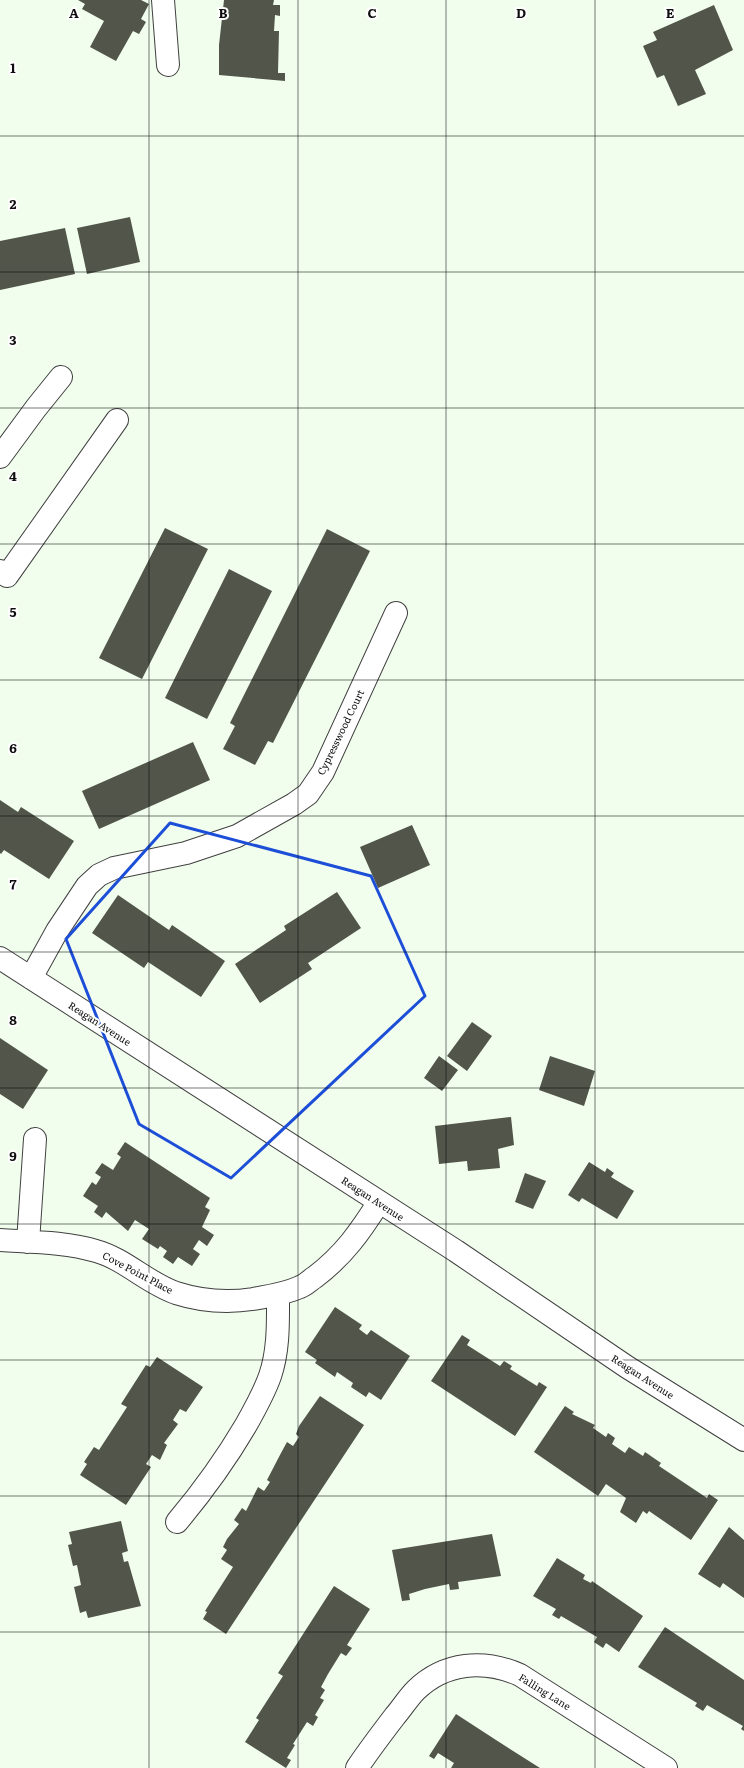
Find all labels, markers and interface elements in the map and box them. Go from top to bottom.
text: A [69,3,79,22]
text: B [219,3,228,22]
text: C [367,3,377,22]
text: D [516,3,526,22]
text: E [666,3,675,22]
text: 1 [10,58,16,77]
text: 2 [10,194,17,213]
text: 3 [9,330,17,349]
text: 4 [9,466,17,485]
text: 5 [9,602,17,621]
street label: Cypresswood Court [313,687,367,777]
text: 6 [9,738,17,757]
text: 7 [9,874,17,893]
street label: Reagan Avenue [66,997,134,1049]
text: 8 [9,1010,17,1029]
text: 9 [9,1146,17,1165]
street label: Reagan Avenue [339,1172,407,1224]
street label: Cove Point Place [100,1247,176,1297]
street label: Reagan Avenue [609,1350,677,1402]
street label: Falling Lane [516,1669,574,1713]

